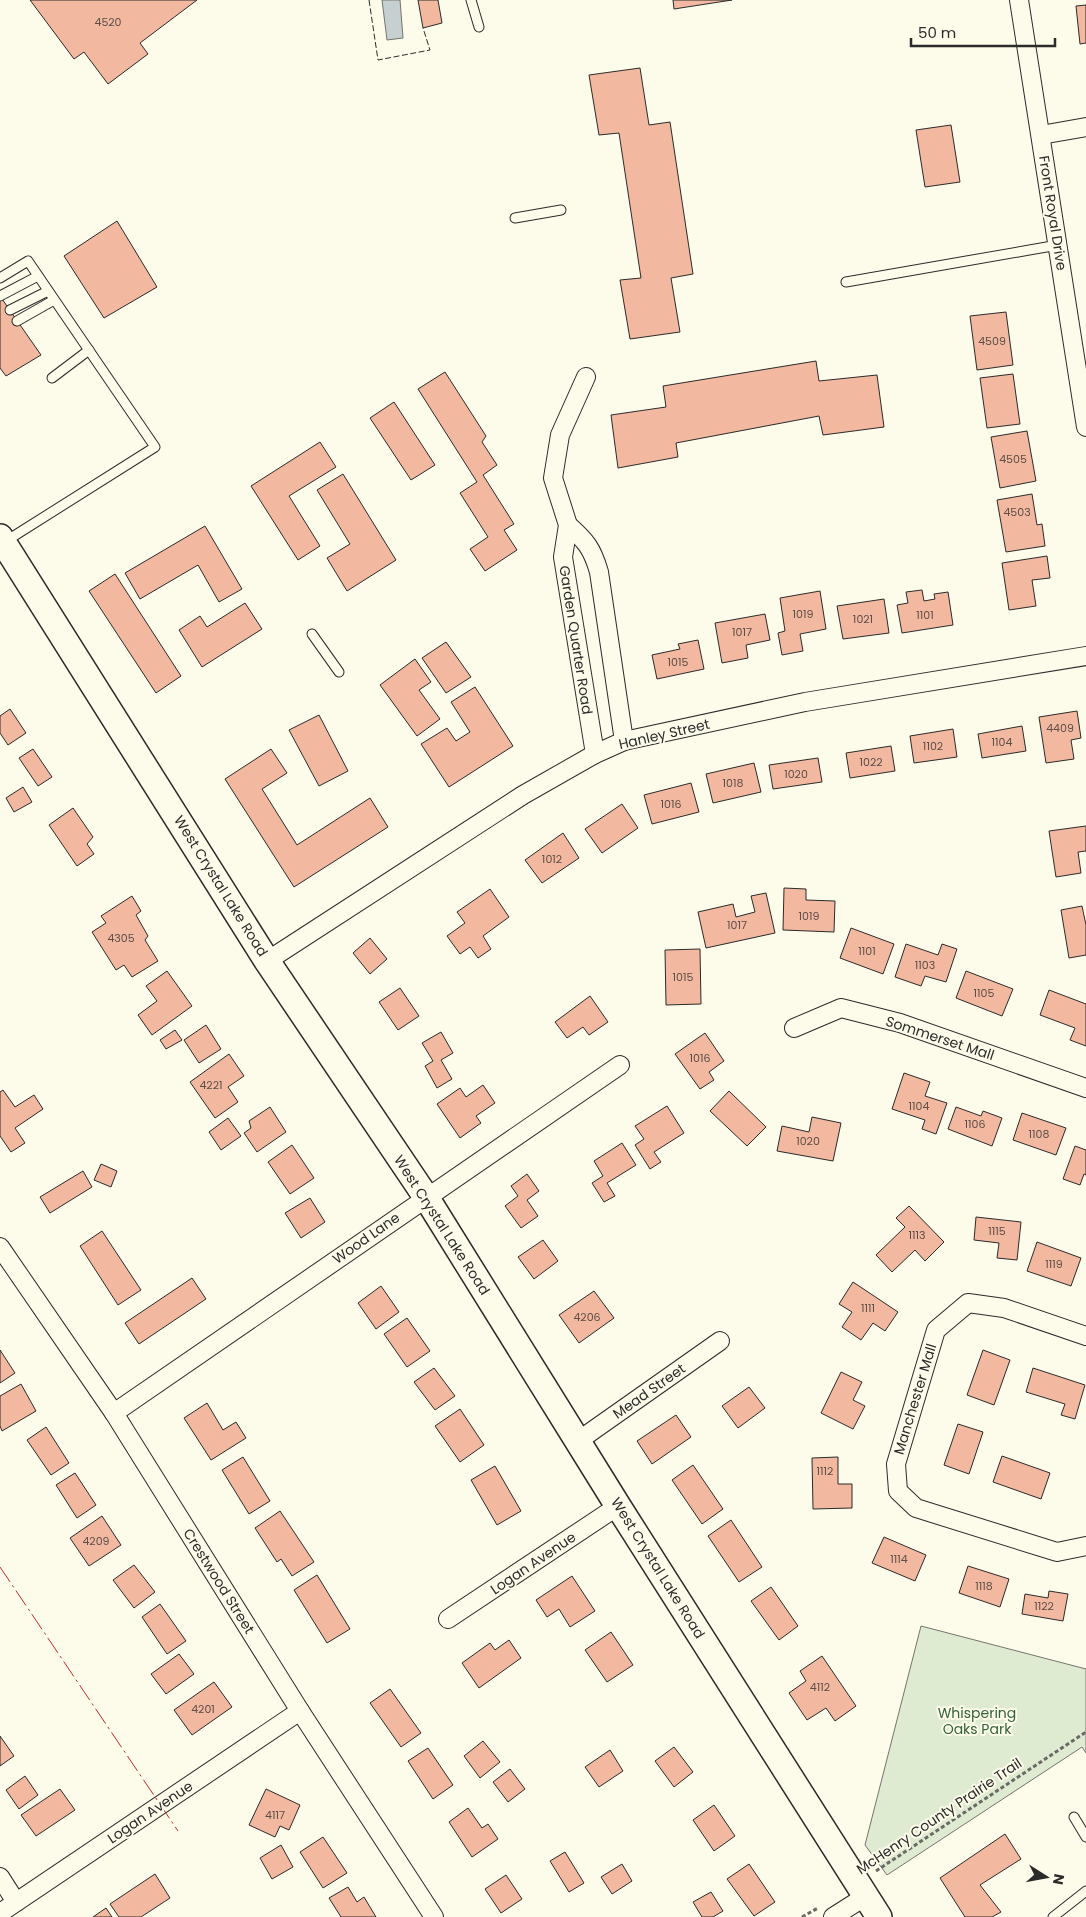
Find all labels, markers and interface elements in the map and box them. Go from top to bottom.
house number: 4520 [94,14,122,30]
scale bar [911,15,1055,47]
text: 50 m [918,22,956,43]
street label: Front Royal Drive [1034,154,1072,272]
house number: 4509 [978,333,1006,349]
house number: 4505 [999,451,1027,467]
house number: 4503 [1003,504,1031,520]
street label: Garden Quarter Road [554,564,598,716]
house number: 1019 [793,606,814,622]
house number: 1101 [916,607,934,623]
house number: 1021 [853,611,873,627]
house number: 1017 [732,624,752,640]
house number: 1015 [668,654,689,670]
street label: Hanley Street [617,714,711,754]
house number: 4409 [1046,720,1074,736]
house number: 1104 [992,734,1013,750]
house number: 1102 [923,738,943,754]
house number: 1022 [859,754,883,770]
house number: 1020 [784,766,808,782]
house number: 1018 [723,775,744,791]
house number: 1016 [661,796,681,812]
street label: West Crystal Lake Road [169,812,273,960]
house number: 1012 [542,851,562,867]
house number: 1019 [799,908,820,924]
house number: 1017 [727,917,747,933]
house number: 4305 [107,930,135,946]
house number: 1101 [858,943,876,959]
house number: 1103 [915,957,935,973]
house number: 1015 [673,969,694,985]
house number: 1105 [974,985,995,1001]
street label: Sommerset Mall [883,1011,997,1065]
house number: 1016 [690,1050,710,1066]
house number: 4221 [199,1077,223,1093]
house number: 1104 [909,1098,930,1114]
house number: 1106 [965,1116,985,1132]
house number: 1108 [1029,1126,1050,1142]
house number: 1020 [796,1133,820,1149]
street label: West Crystal Lake Road [389,1151,495,1299]
street label: Wood Lane [328,1207,404,1269]
house number: 1115 [988,1223,1006,1239]
house number: 1113 [908,1227,926,1243]
house number: 1119 [1045,1256,1063,1272]
house number: 1111 [861,1300,875,1316]
house number: 4206 [573,1309,601,1325]
street label: Manchester Mall [889,1341,941,1457]
street label: Mead Street [609,1359,689,1423]
house number: 1112 [817,1463,833,1479]
street label: West Crystal Lake Road [606,1494,710,1642]
street label: Crestwood Street [179,1525,259,1637]
street label: Logan Avenue [486,1527,580,1599]
house number: 4209 [82,1533,110,1549]
house number: 1114 [890,1551,908,1567]
house number: 1118 [975,1578,993,1594]
house number: 1122 [1034,1598,1054,1614]
house number: 4112 [810,1679,830,1695]
house number: 4201 [191,1701,215,1717]
park label: Whispering Oaks Park [938,1703,1016,1739]
street label: McHenry County Prairie Trail [852,1753,1026,1879]
street label: Logan Avenue [103,1776,197,1848]
house number: 4117 [265,1807,285,1823]
north arrow [1021,1852,1071,1902]
text: N [1048,1872,1070,1887]

